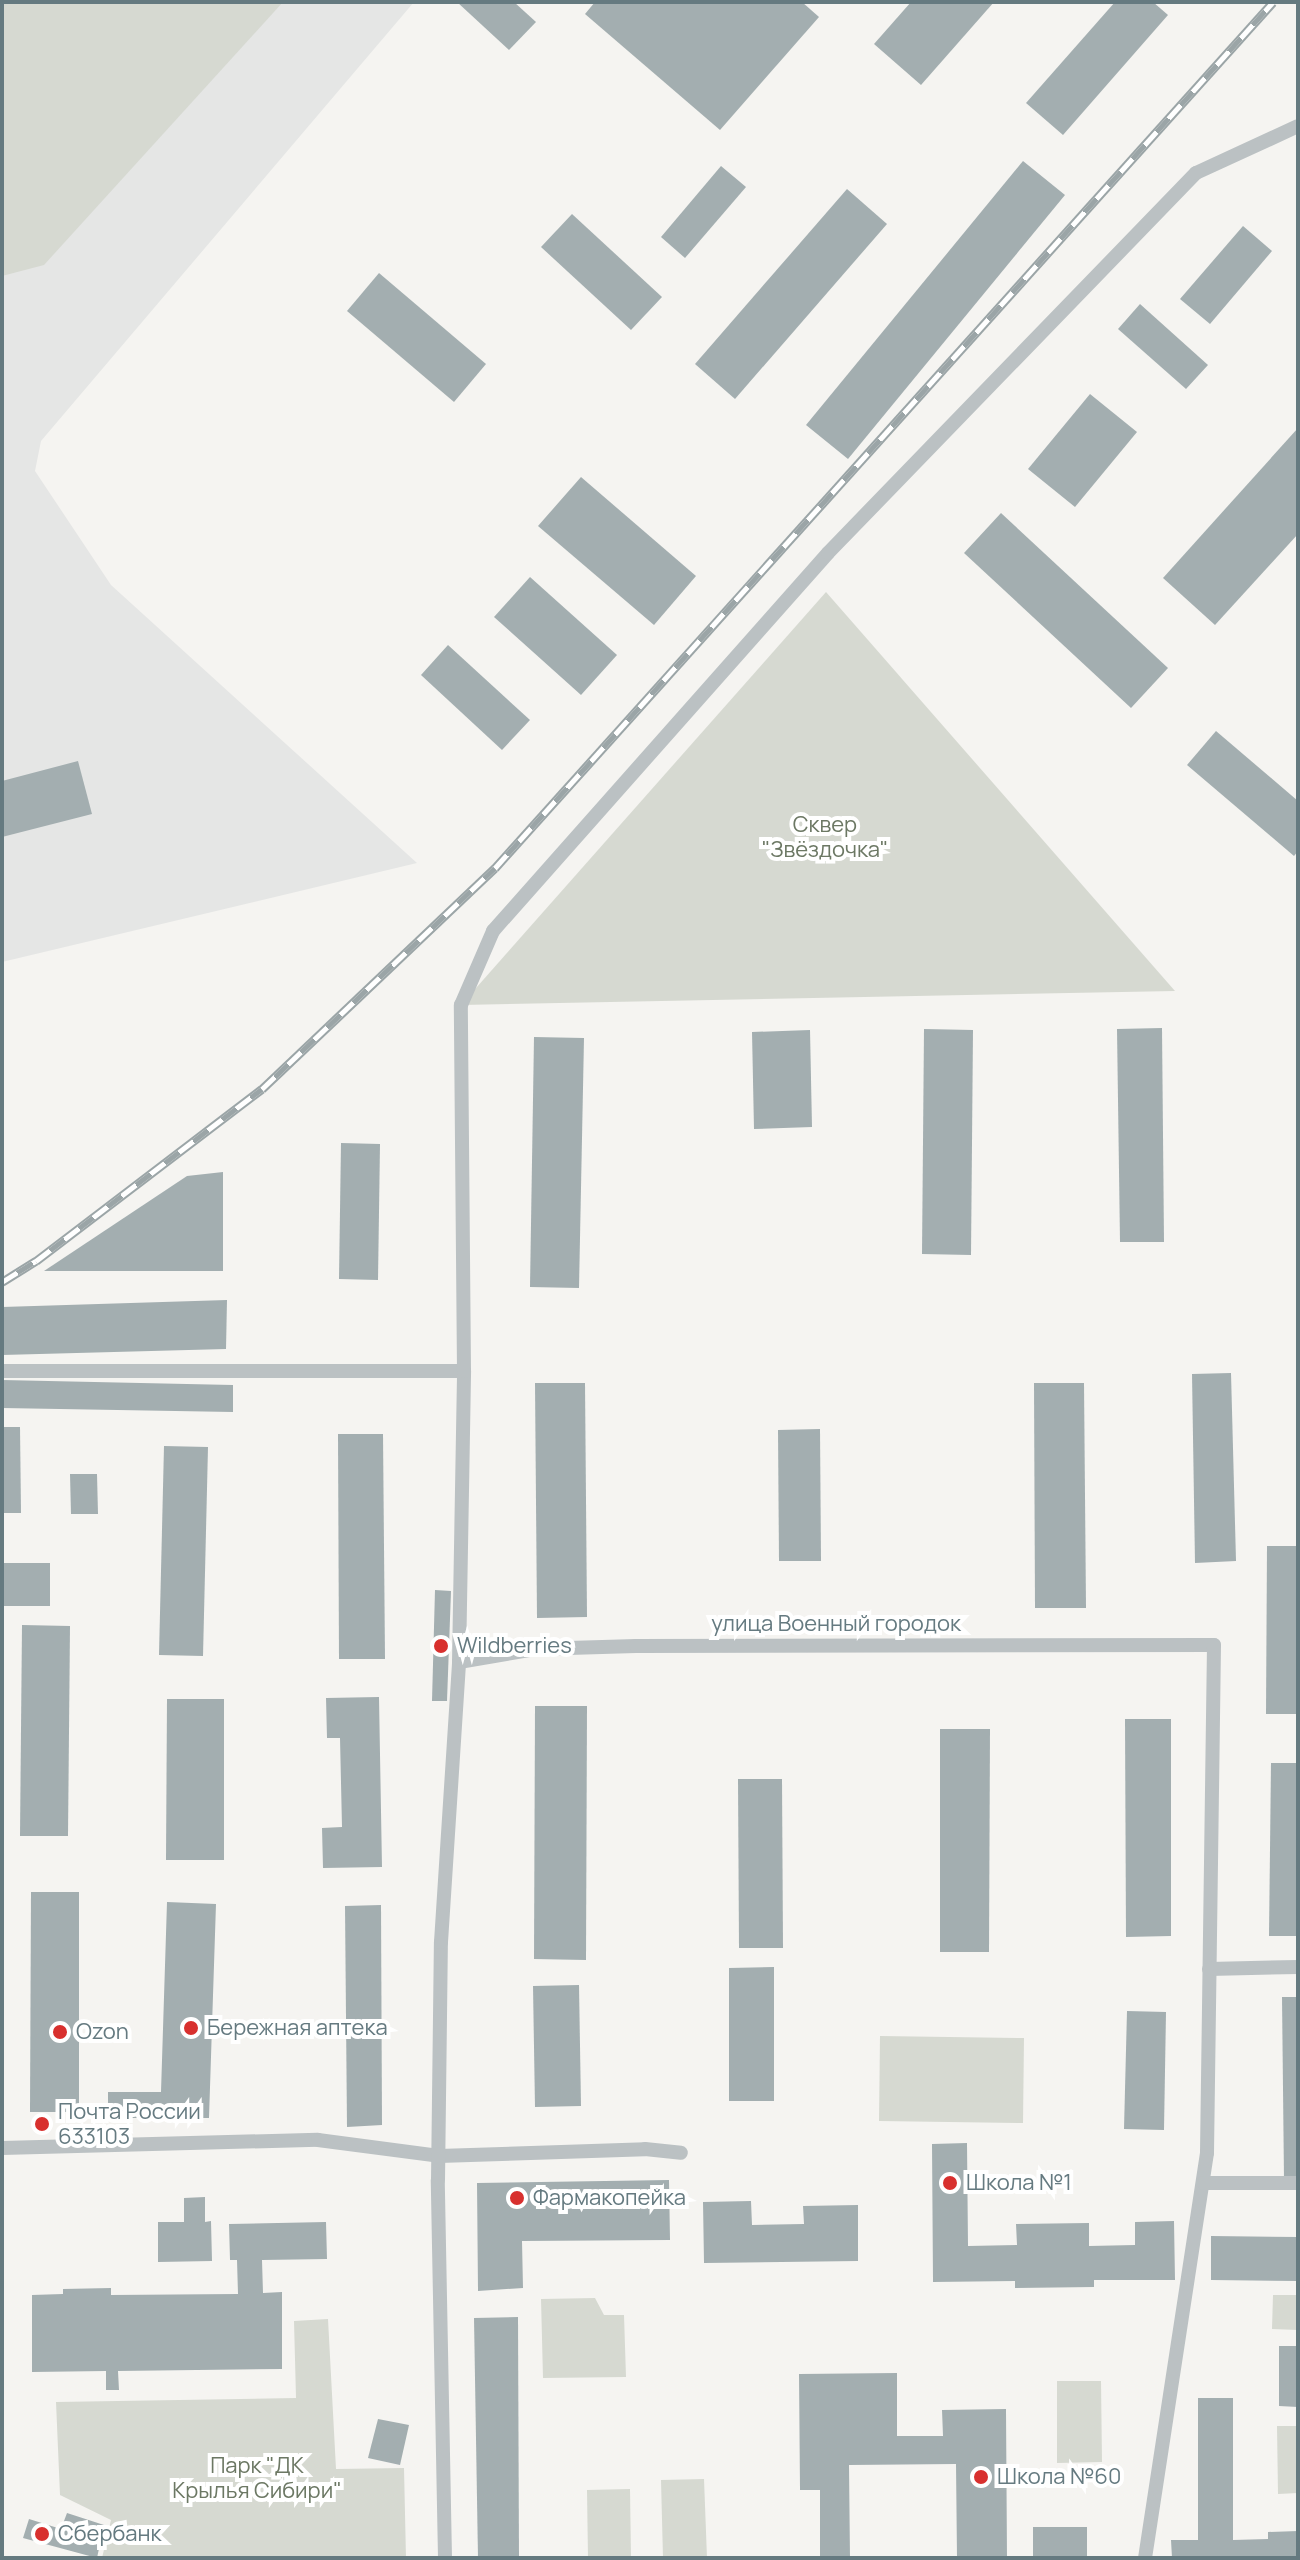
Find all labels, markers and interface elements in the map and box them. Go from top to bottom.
park label: Сквер "Звёздочка" [762,811,888,862]
street label: улица Военный городок [711,1611,961,1637]
place label: Wildberries [457,1633,572,1659]
marker: Wildberries [432,1637,450,1655]
place label: Бережная аптека [207,2015,388,2041]
place label: Ozon [76,2019,129,2045]
marker: Бережная аптека [182,2019,200,2037]
marker: Ozon [51,2023,69,2041]
place label: Почта России 633103 [58,2098,201,2150]
marker: Почта России 633103 [33,2115,51,2133]
place label: Школа №1 [966,2170,1072,2196]
marker: Школа №1 [941,2174,959,2192]
place label: Фармакопейка [533,2185,686,2211]
marker: Фармакопейка [508,2189,526,2207]
park label: Парк "ДК Крылья Сибири" [172,2452,342,2504]
place label: Школа №60 [997,2464,1121,2490]
marker: Школа №60 [972,2468,990,2486]
place label: Сбербанк [58,2521,161,2547]
marker: Сбербанк [33,2525,51,2543]

